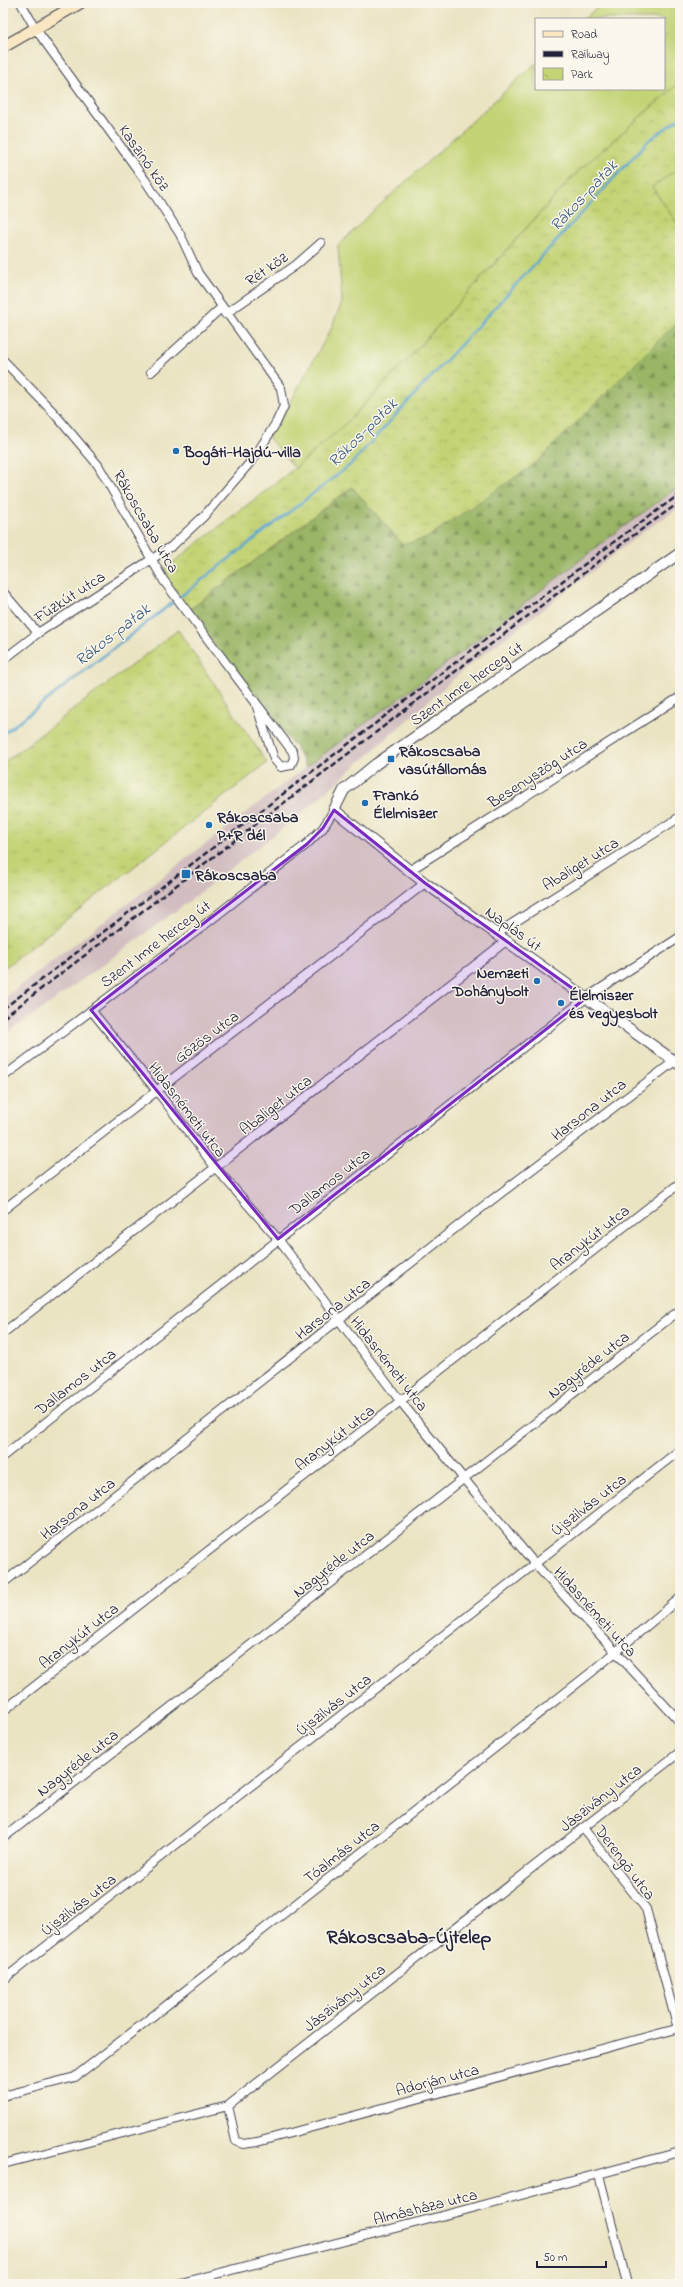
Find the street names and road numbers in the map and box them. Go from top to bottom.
street label: Kaszinó köz [112,120,175,197]
street label: Rét köz [241,246,294,293]
street label: Rákoscsaba utca [106,466,185,578]
street label: Fűzkút utca [29,566,110,630]
street label: Szent Imre herceg út [406,636,529,733]
street label: Besenyszög utca [483,732,593,816]
street label: Abaliget utca [538,832,624,898]
street label: Szent Imre herceg út [96,895,217,994]
street label: Naplás út [479,901,547,959]
street label: Gőzös utca [170,1005,245,1070]
street label: Hidasnémeti utca [142,1058,231,1163]
street label: Abaliget utca [235,1069,318,1142]
street label: Harsona utca [546,1073,632,1148]
street label: Dallamos utca [284,1143,376,1223]
street label: Aranykút utca [545,1200,635,1278]
street label: Harsona utca [290,1272,376,1347]
street label: Hidasnémeti utca [344,1312,433,1417]
street label: Nagyréde utca [543,1326,635,1405]
street label: Dallamos utca [30,1343,122,1423]
street label: Aranykút utca [290,1400,380,1478]
street label: Újszilvás utca [546,1468,632,1543]
street label: Harsona utca [35,1472,121,1547]
street label: Nagyréde utca [288,1525,380,1604]
street label: Hidasnémeti utca [547,1562,642,1663]
street label: Aranykút utca [34,1598,124,1676]
street label: Újszilvás utca [291,1668,377,1743]
street label: Nagyréde utca [32,1724,124,1803]
street label: Jászivány utca [555,1759,648,1838]
street label: Tóalmás utca [299,1815,385,1890]
street label: Derengő utca [588,1820,661,1906]
street label: Újszilvás utca [36,1868,122,1943]
street label: Jászivány utca [299,1959,392,2038]
street label: Adorján utca [393,2058,482,2104]
street label: Almásháza utca [371,2183,480,2232]

